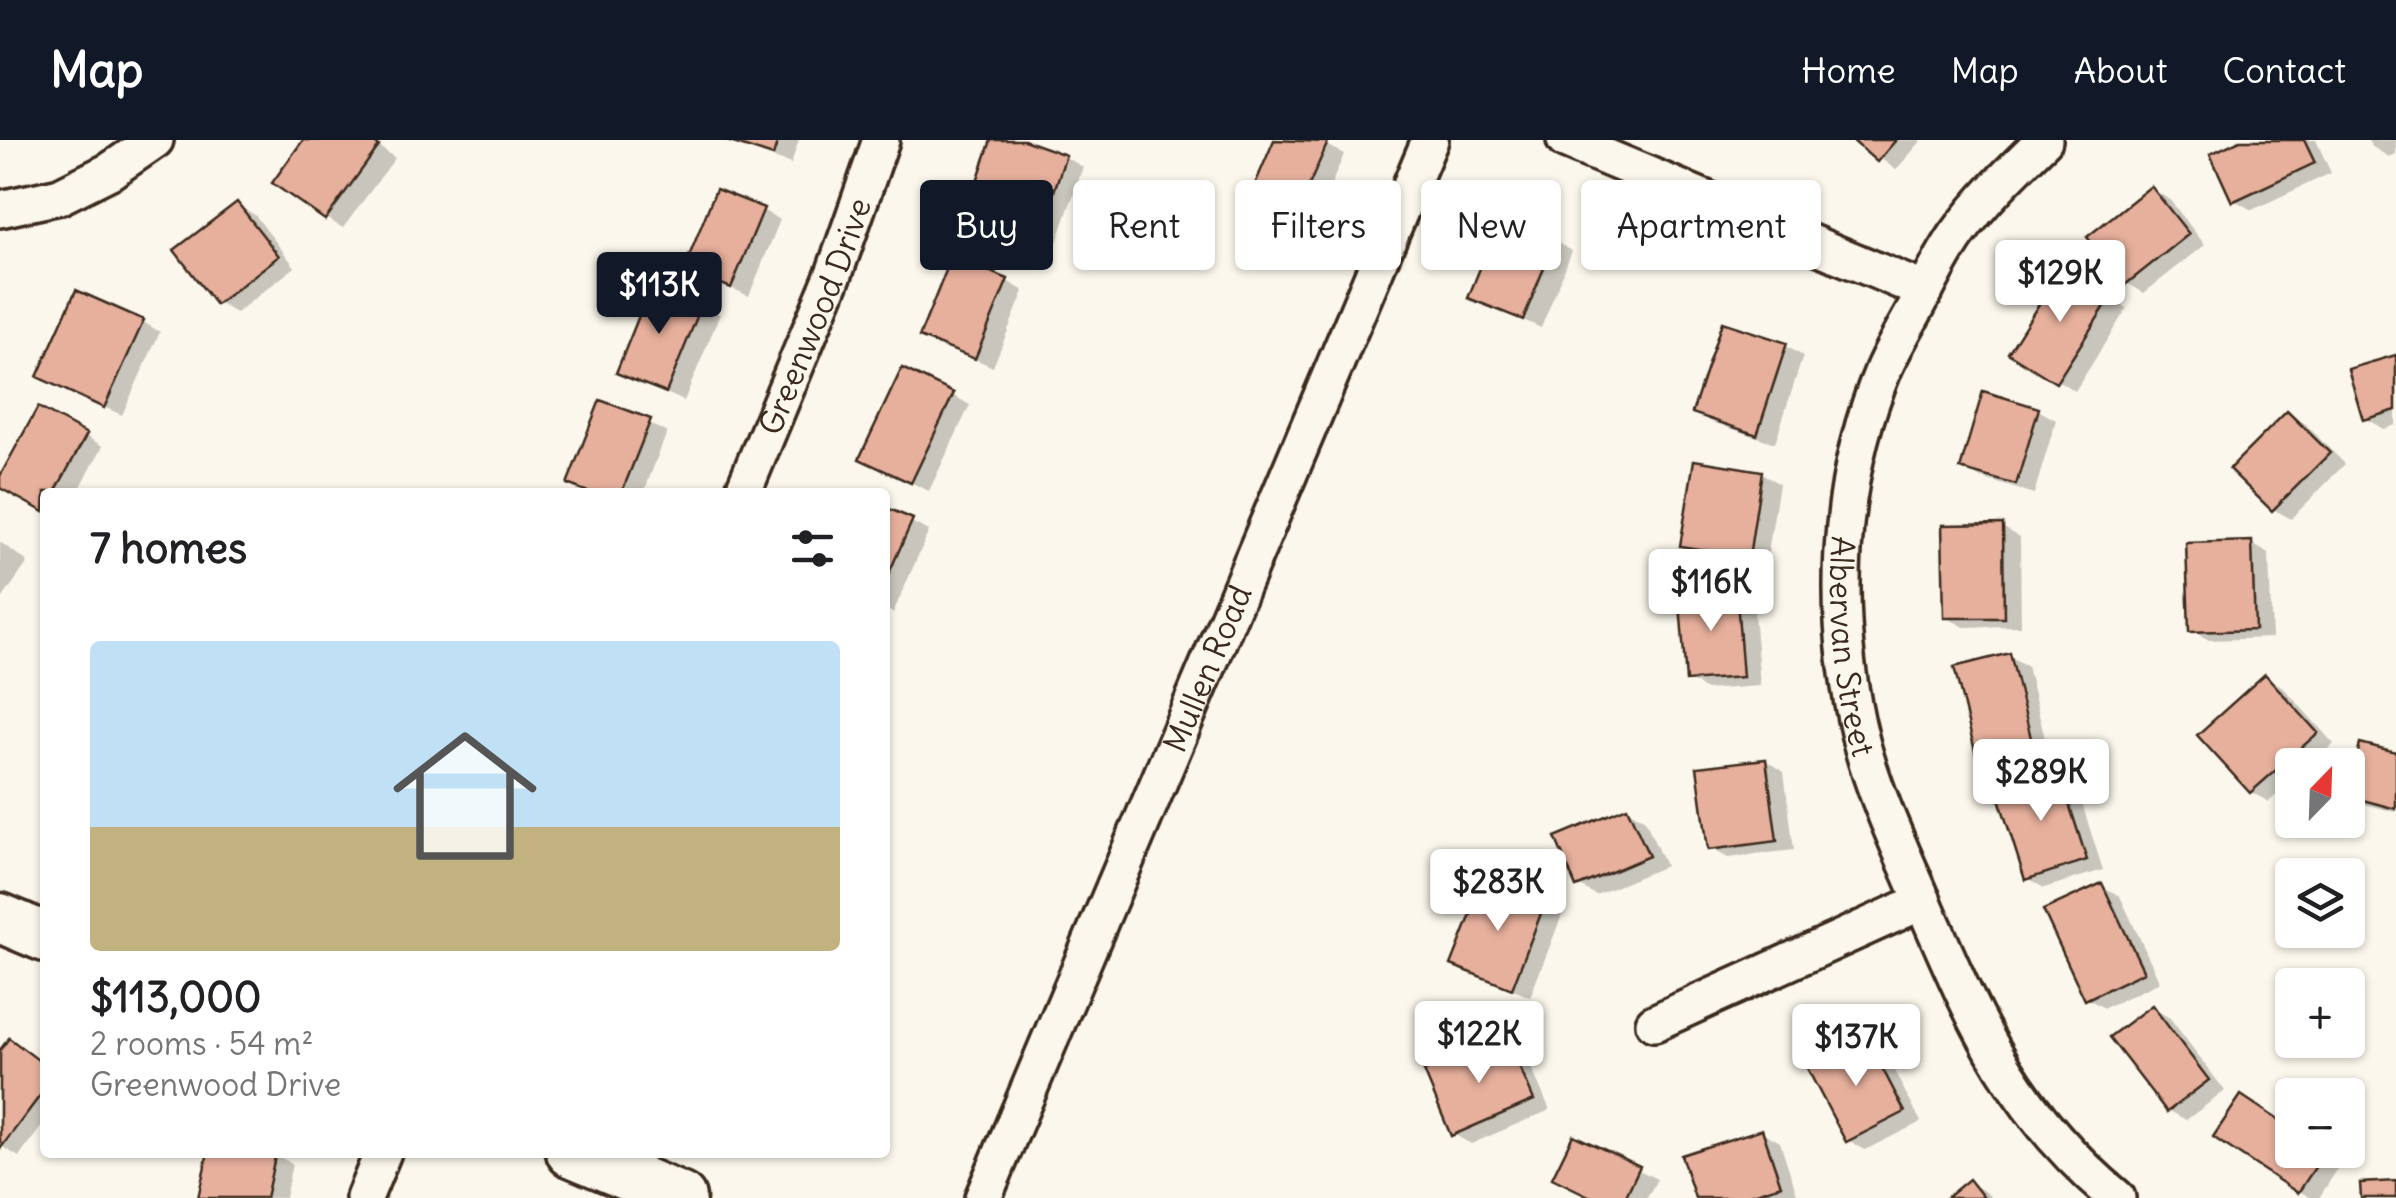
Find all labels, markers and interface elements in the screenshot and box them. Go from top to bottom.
text: Map [50,40,143,100]
text: Home [1801,48,1896,92]
text: Map [1951,48,2019,92]
text: About [2074,48,2167,92]
text: Contact [2222,48,2346,92]
chip: Buy [920,180,1053,270]
chip: Rent [1073,180,1215,270]
chip: Filters [1235,180,1401,270]
chip: New [1421,180,1561,270]
chip: Apartment [1581,180,1821,270]
street label: Greenwood Drive [749,192,880,440]
pin: $129K [1990,240,2130,325]
pin: $113K [589,252,729,337]
text: $129K [2017,252,2103,293]
text: $113K [619,264,699,305]
icon: filters [785,521,840,576]
text: 7 homes [90,522,247,574]
street label: Albervan Street [1821,535,1885,761]
pin: $116K [1641,549,1781,634]
text: $116K [1671,561,1751,602]
street label: Mullen Road [1153,579,1260,758]
icon: home [375,706,555,886]
pin: $289K [1971,739,2111,824]
north arrow [2275,748,2365,838]
map controls [2275,748,2365,1168]
text: $289K [1995,751,2087,792]
pin: $283K [1428,849,1568,934]
button: layers [2275,858,2365,948]
text: $283K [1452,861,1544,902]
button: + [2275,968,2365,1058]
text: $113,000 [90,971,262,1023]
pin: $122K [1409,1001,1549,1086]
pin: $137K [1786,1004,1926,1089]
text: $122K [1437,1013,1521,1054]
text: $137K [1814,1016,1898,1057]
text: 2 rooms · 54 m² [90,1023,313,1064]
text: Greenwood Drive [90,1064,341,1105]
button: − [2275,1078,2365,1168]

